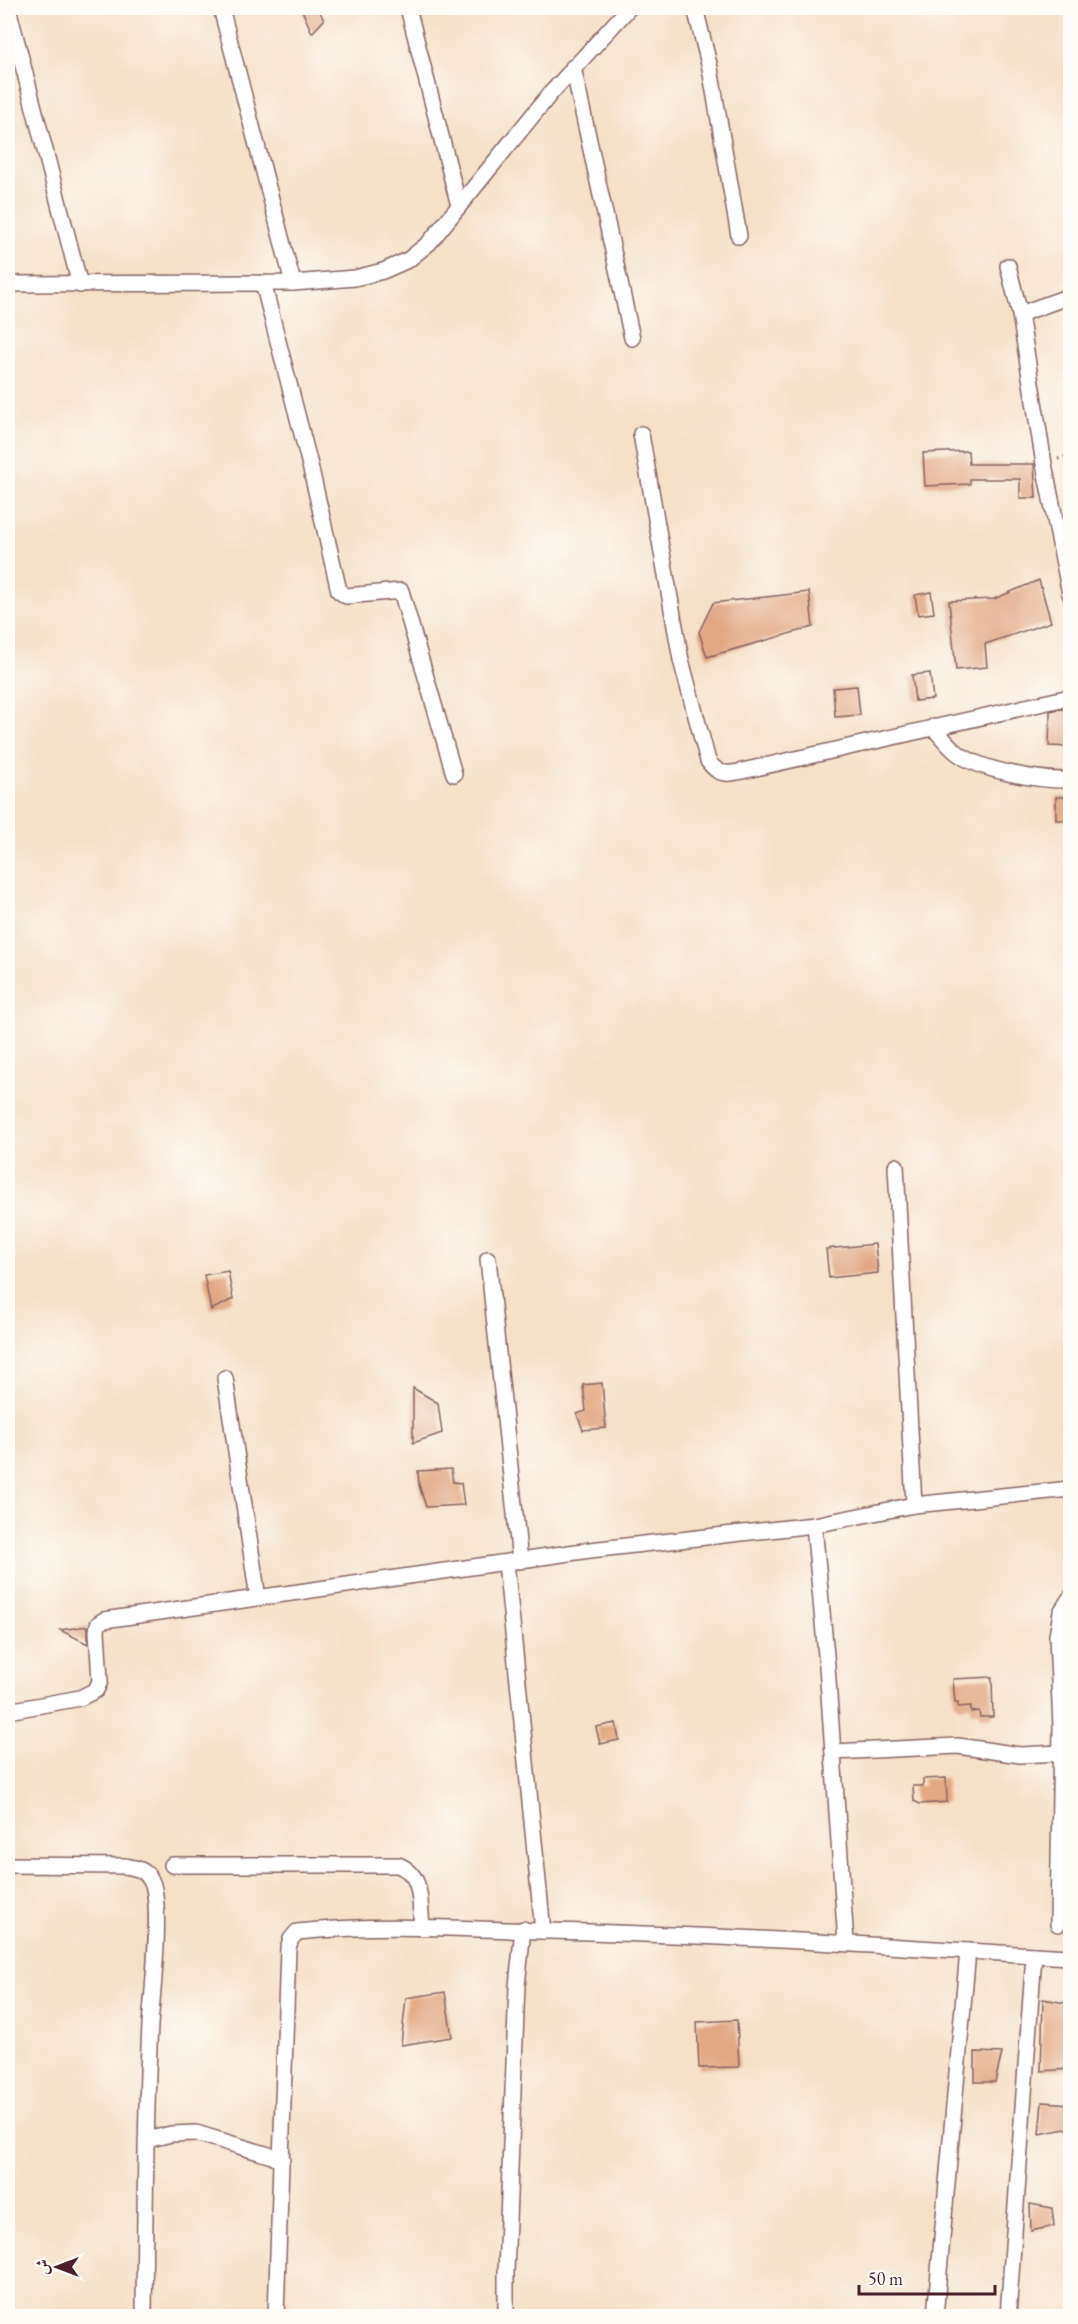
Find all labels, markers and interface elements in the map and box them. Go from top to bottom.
north arrow [27,2237,87,2297]
scale bar [859,2258,996,2296]
text: ش [32,2259,53,2275]
text: 50 m [868,2267,903,2290]

